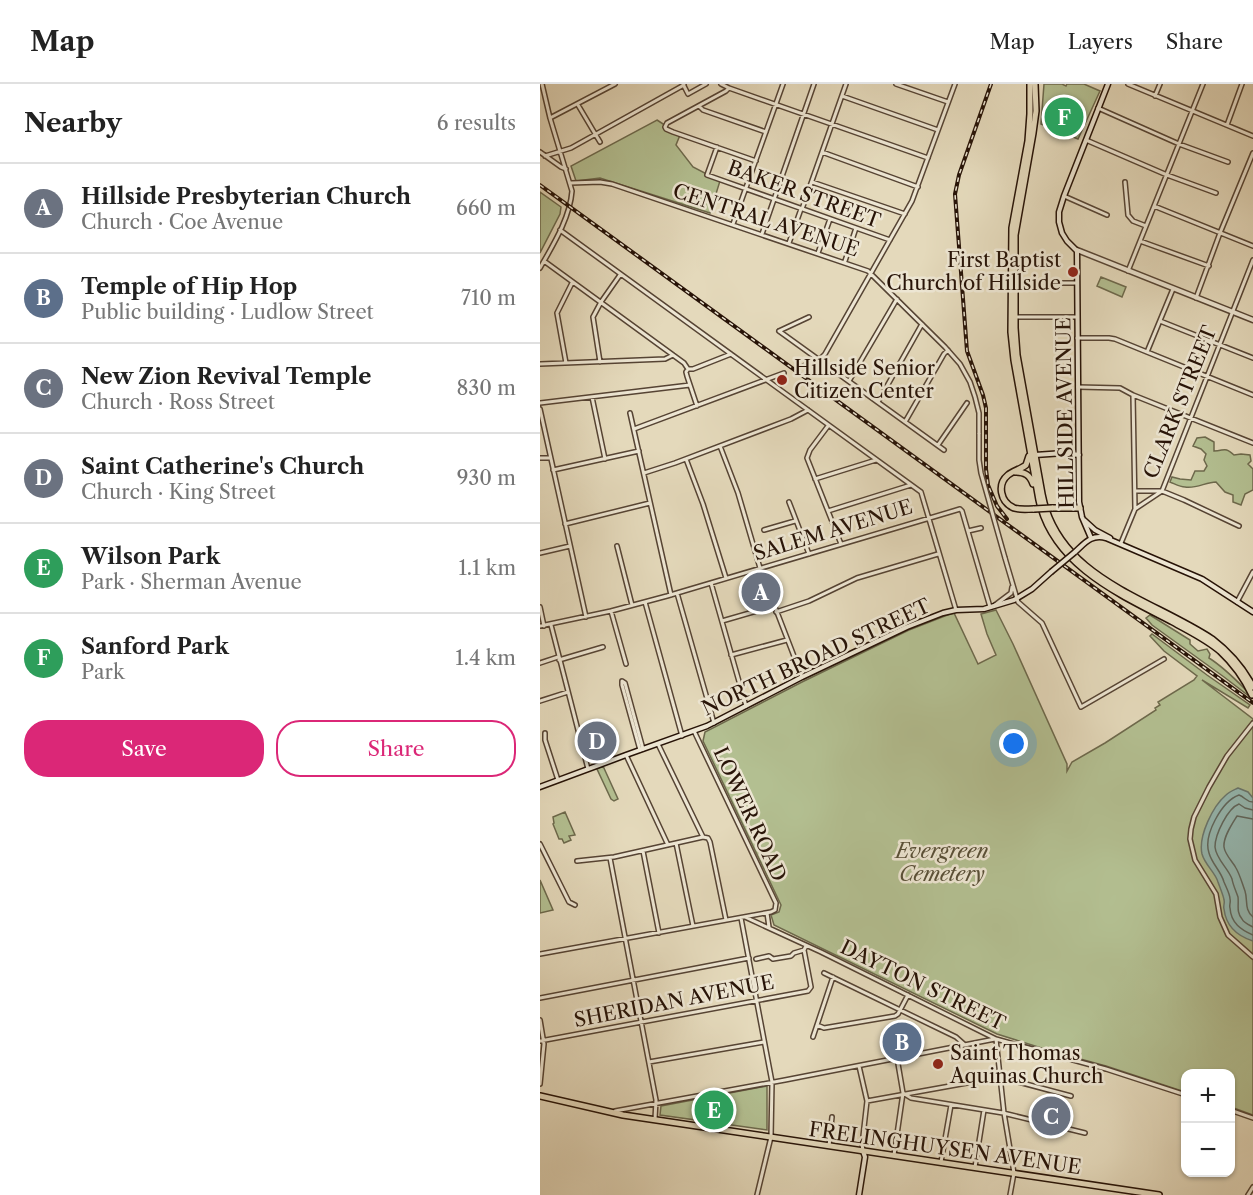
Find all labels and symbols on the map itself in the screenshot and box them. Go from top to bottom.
pin: F [1044,94,1084,140]
street label: BAKER STREET [724,155,884,233]
street label: CENTRAL AVENUE [670,179,862,261]
place label: First Baptist Church of Hillside [886,248,1061,295]
marker: First Baptist Church of Hillside [1066,265,1080,279]
street label: HILLSIDE AVENUE [1051,317,1079,509]
street label: CLARK STREET [1138,322,1222,482]
place label: Hillside Senior Citizen Center [794,356,936,403]
marker: Hillside Senior Citizen Center [775,373,789,387]
street label: SALEM AVENUE [750,494,916,566]
pin: A [742,570,780,614]
street label: NORTH BROAD STREET [698,593,934,721]
pin: D [578,718,616,764]
your location [999,729,1028,758]
street label: LOWER ROAD [708,743,792,885]
park label: Evergreen Cemetery [893,839,989,886]
street label: DAYTON STREET [837,935,1009,1035]
street label: SHERIDAN AVENUE [572,970,776,1032]
pin: B [882,1020,922,1064]
place label: Saint Thomas Aquinas Church [949,1041,1104,1088]
marker: Saint Thomas Aquinas Church [931,1057,945,1071]
pin: E [694,1088,734,1132]
pin: C [1032,1094,1070,1138]
street label: FRELINGHUYSEN AVENUE [807,1117,1083,1179]

